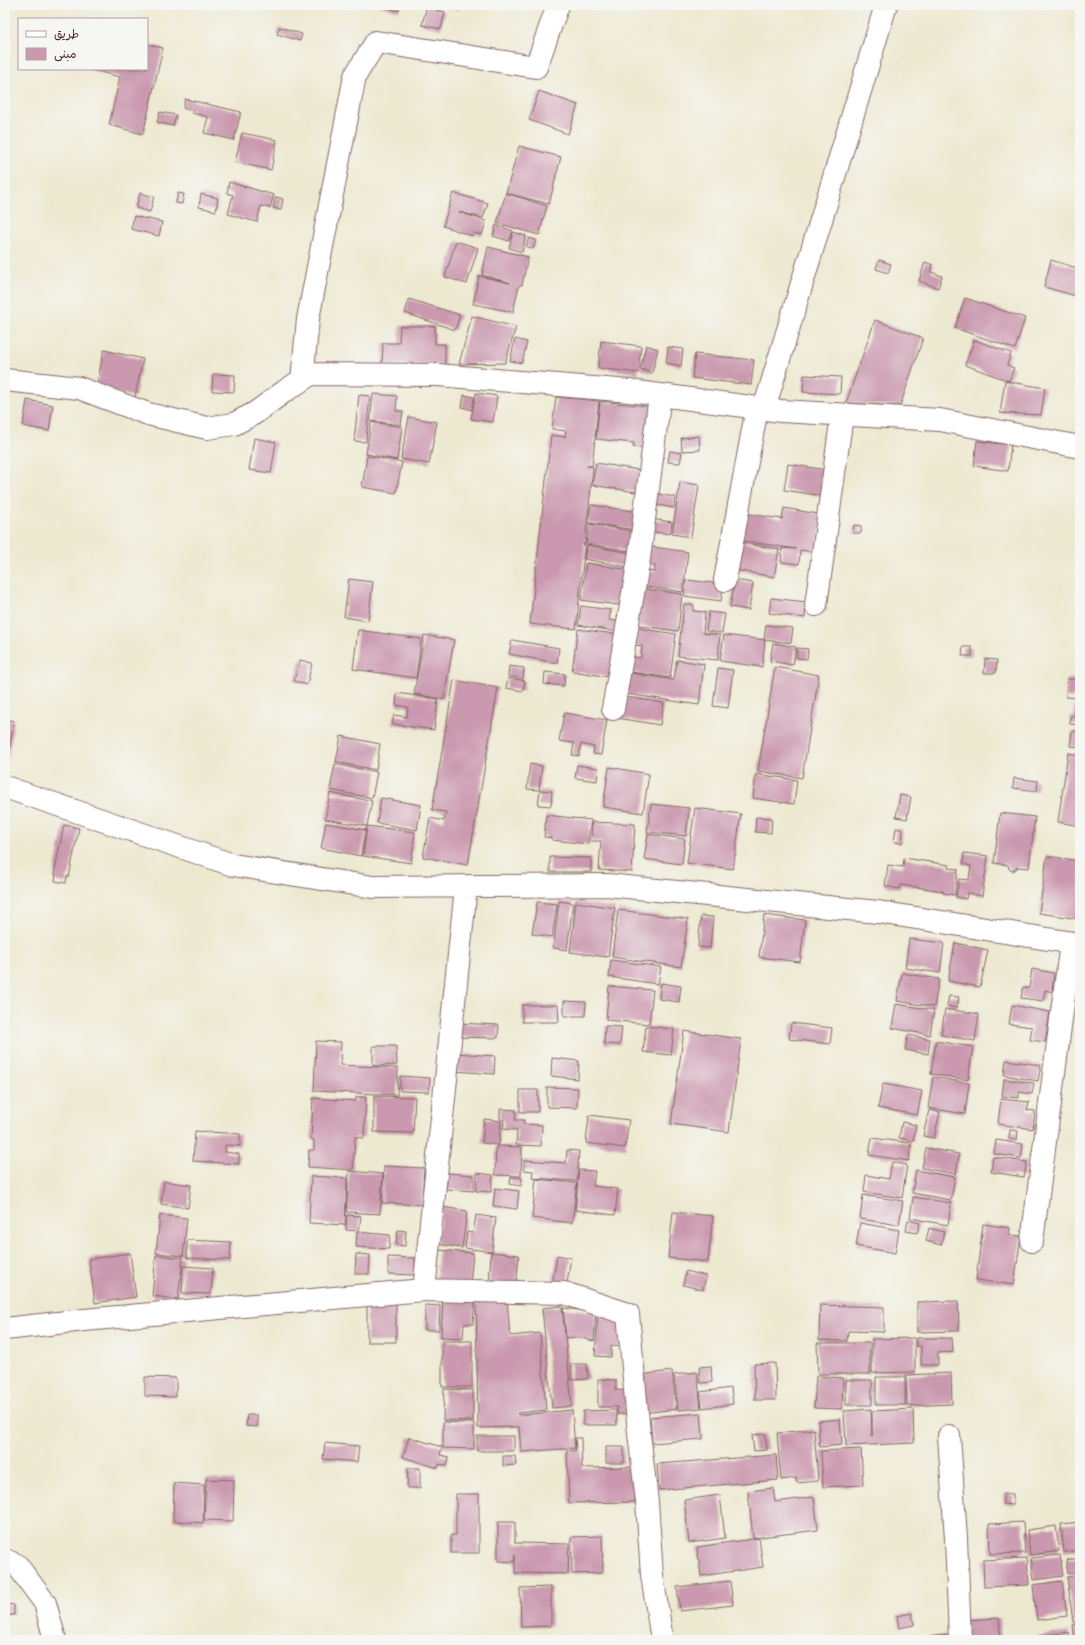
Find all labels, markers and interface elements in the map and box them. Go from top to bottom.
legend [18,18,148,70]
text: طريق [54,27,79,41]
text: مبنى [54,47,77,62]

